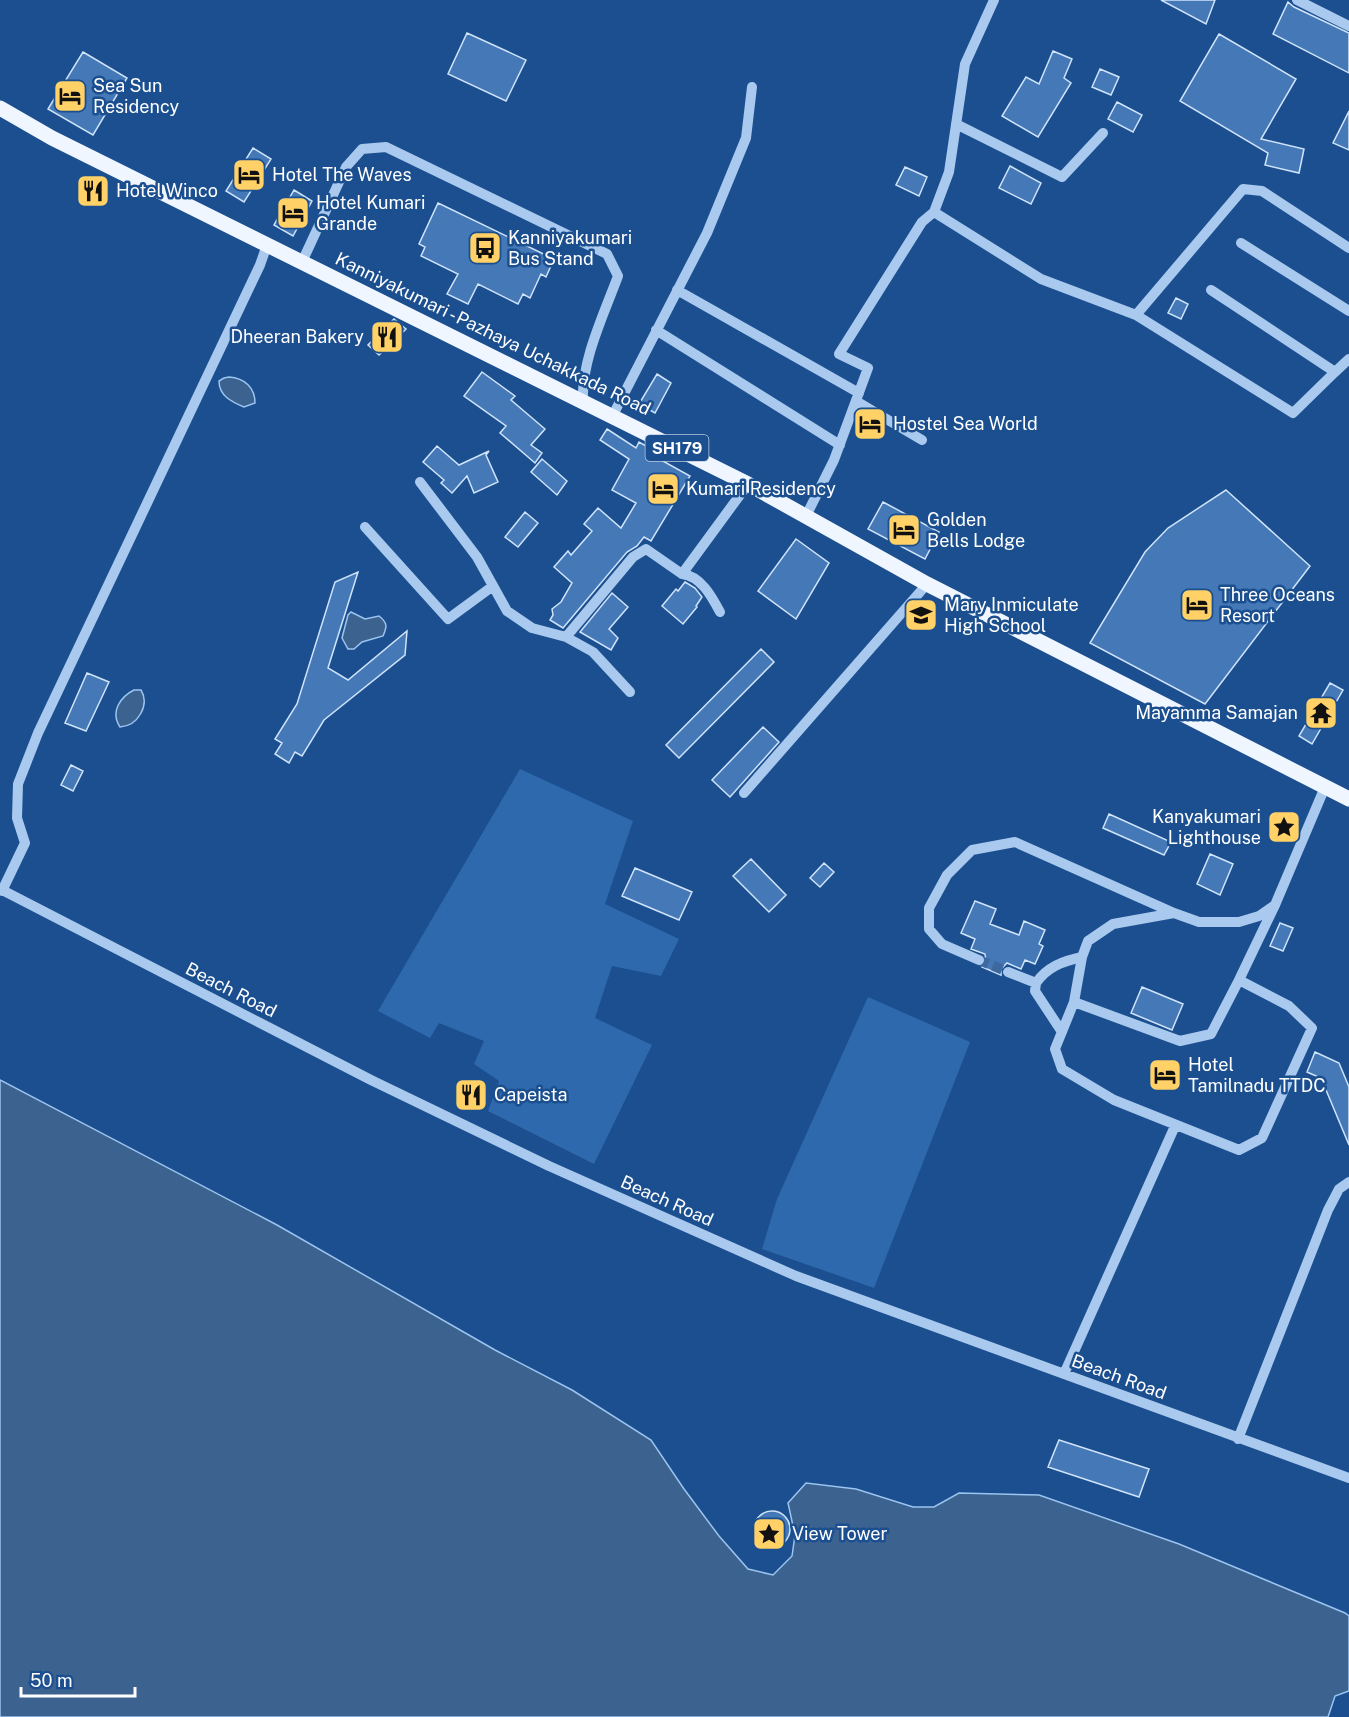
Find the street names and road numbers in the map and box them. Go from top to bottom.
street label: Kanniyakumari - Pazhaya Uchakkada Road [332,248,654,419]
road number: SH179 [646,435,708,461]
street label: Beach Road [182,958,280,1021]
street label: Beach Road [618,1171,717,1230]
street label: Beach Road [1069,1350,1169,1403]

